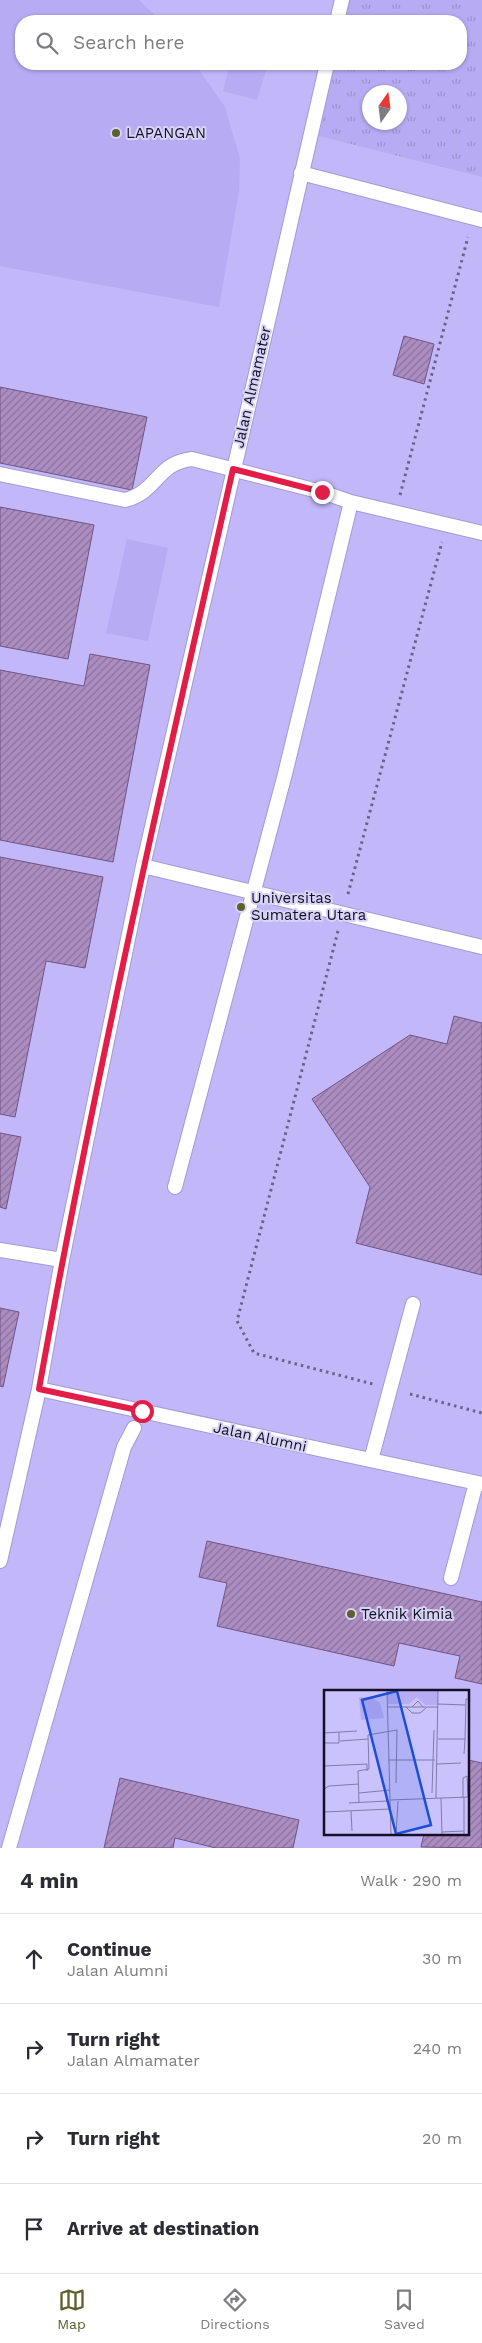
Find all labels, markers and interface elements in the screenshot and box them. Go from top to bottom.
search box [15,15,467,70]
icon: search [33,29,61,57]
text: Search here [73,31,184,54]
north arrow [362,85,407,130]
place label: LAPANGAN [126,124,206,142]
marker: LAPANGAN [110,127,122,139]
street label: Jalan Almamater [229,324,275,450]
route end [311,481,334,504]
place label: Universitas Sumatera Utara [251,889,367,924]
marker: Universitas Sumatera Utara [235,901,247,913]
route start [131,1400,154,1423]
street label: Jalan Alumni [212,1418,308,1456]
place label: Teknik Kimia [361,1605,453,1623]
marker: Teknik Kimia [345,1608,357,1620]
inset map [324,1690,470,1836]
text: 4 min [20,1868,78,1893]
text: Walk · 290 m [360,1871,462,1890]
text: Continue [67,1938,151,1961]
icon: ahead [20,1945,48,1973]
text: 30 m [422,1949,462,1968]
text: Jalan Alumni [67,1961,168,1980]
text: Turn right [67,2028,160,2051]
icon: right [20,2035,48,2063]
text: 240 m [413,2039,462,2058]
text: Jalan Almamater [67,2051,200,2070]
icon: right [20,2125,48,2153]
text: Turn right [67,2127,160,2150]
text: 20 m [422,2129,462,2148]
icon: arrive [20,2215,48,2243]
text: Arrive at destination [67,2217,259,2240]
tab: Map [57,2286,86,2332]
tab: Directions [200,2286,270,2332]
tab: Saved [384,2286,425,2332]

